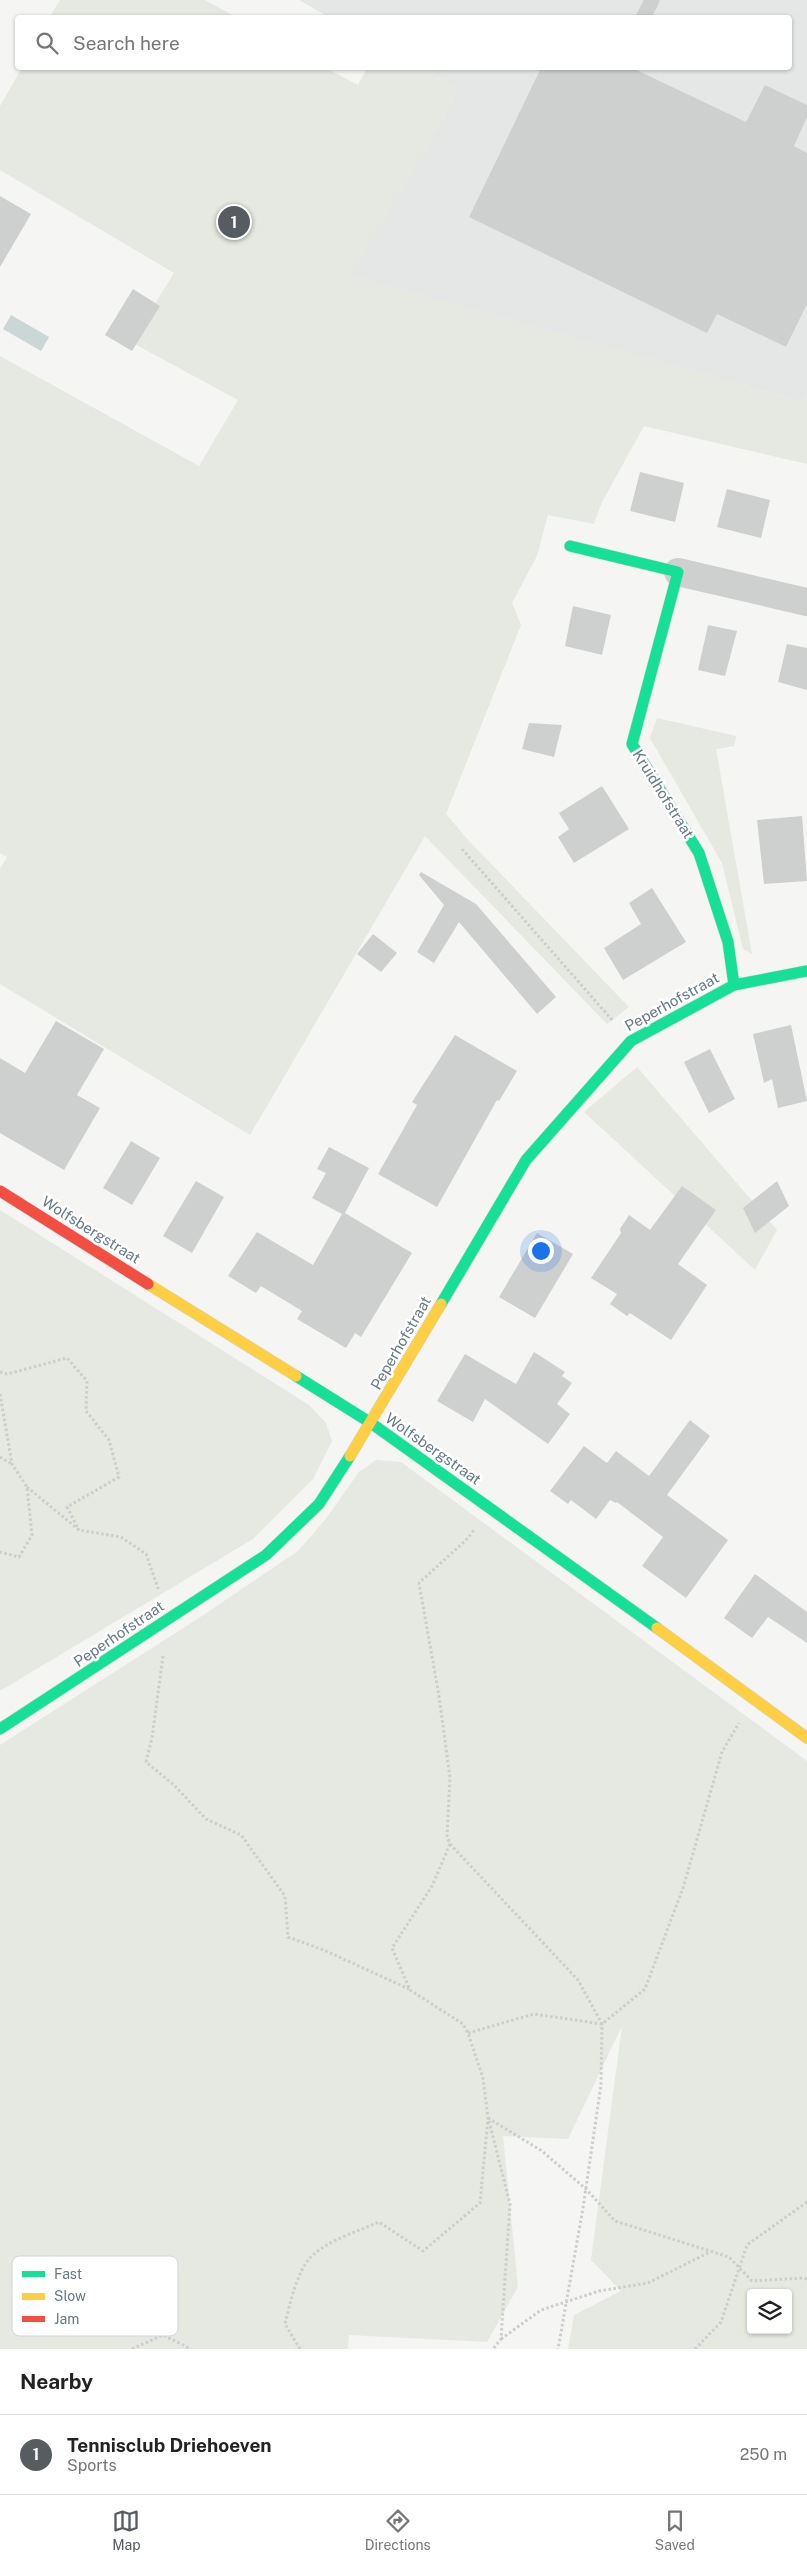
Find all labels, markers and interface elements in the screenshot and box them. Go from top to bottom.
search box [15,15,792,70]
icon: search [33,29,61,57]
text: Search here [73,32,180,54]
pin: 1 [218,203,250,241]
street label: Kruidhofstraat [629,746,698,841]
street label: Peperhofstraat [622,969,722,1034]
street label: Wolfsbergstraat [39,1192,144,1267]
your location [528,1238,554,1264]
street label: Peperhofstraat [367,1293,434,1392]
street label: Wolfsbergstraat [382,1409,484,1488]
street label: Peperhofstraat [71,1597,167,1670]
legend [12,2256,178,2336]
text: Fast [54,2266,82,2282]
text: Slow [54,2288,86,2304]
map controls [747,2289,792,2334]
button: layers [747,2289,792,2334]
text: Jam [54,2311,79,2327]
text: Nearby [20,2369,93,2394]
text: Tennisclub Driehoeven [67,2434,272,2456]
text: 1 [33,2445,39,2464]
text: 250 m [740,2445,787,2464]
text: Sports [67,2456,117,2475]
tab: Map [112,2507,141,2553]
tab: Directions [365,2507,431,2553]
tab: Saved [655,2507,695,2553]

